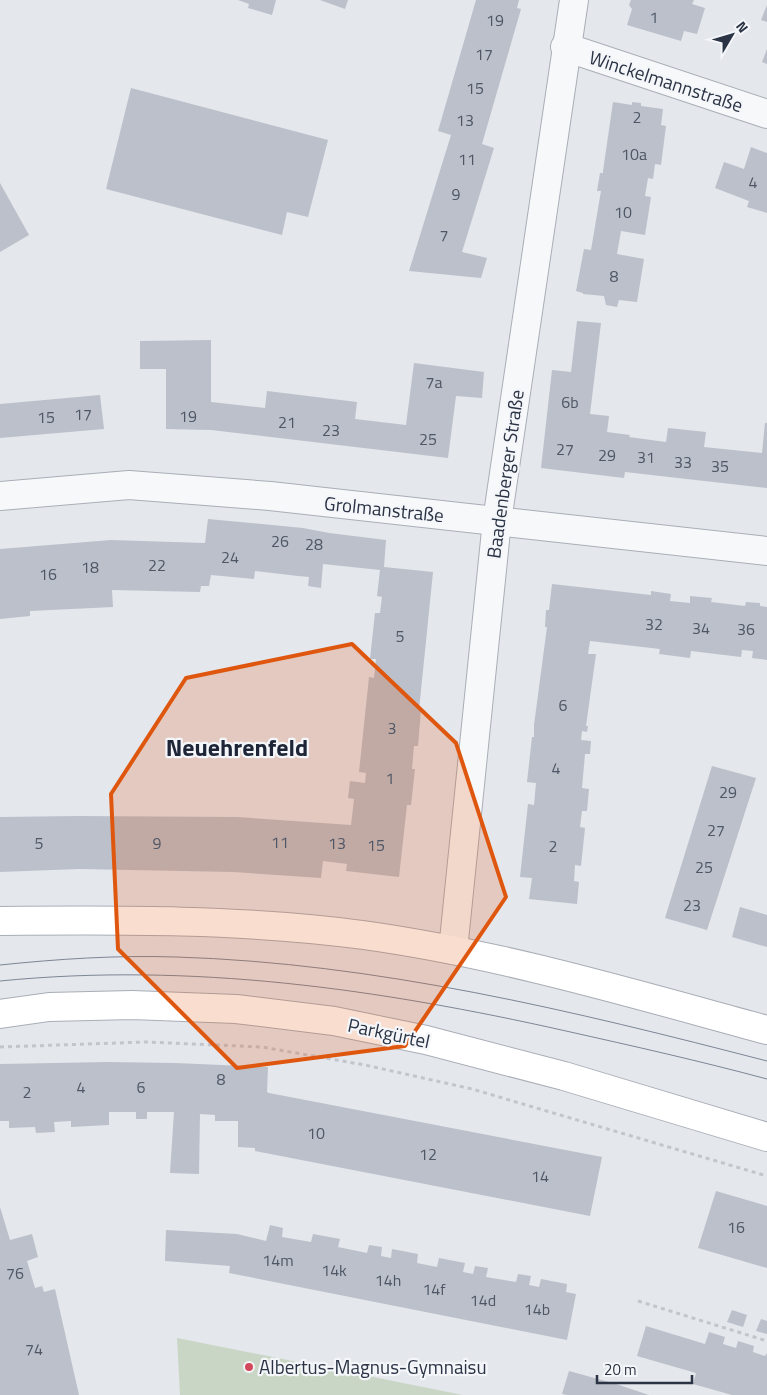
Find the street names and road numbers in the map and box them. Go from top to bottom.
street label: Winckelmannstraße [585,42,747,119]
street label: Baadenberger Straße [478,388,531,560]
street label: Grolmanstraße [323,488,445,529]
street label: Parkgürtel [345,1010,433,1055]

